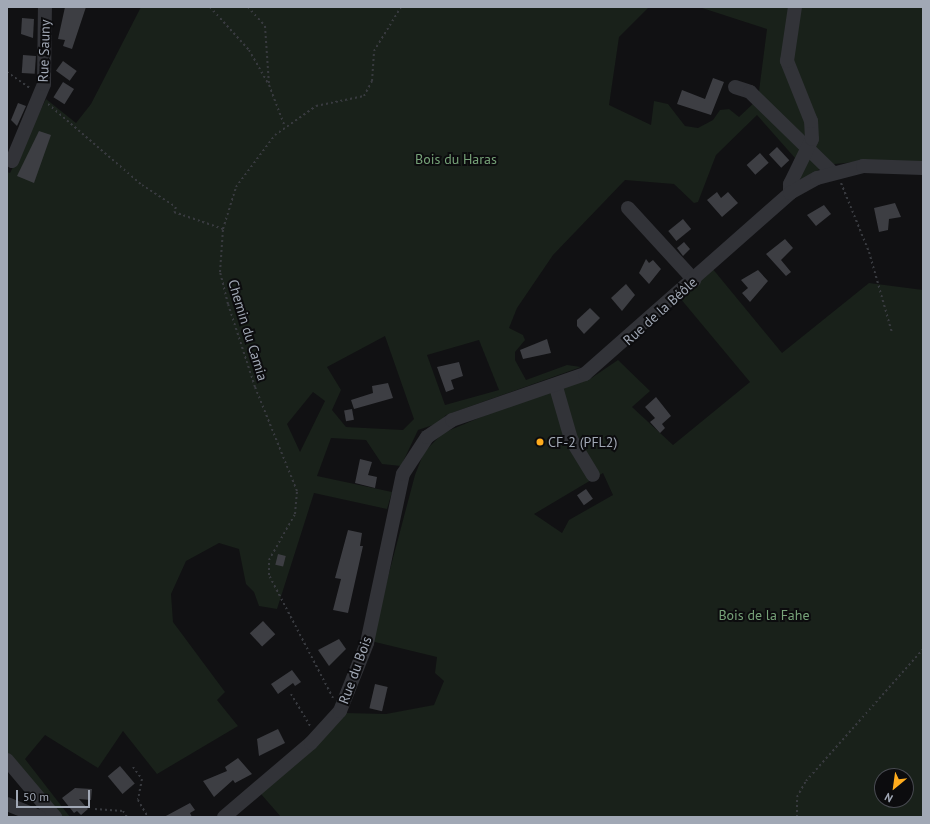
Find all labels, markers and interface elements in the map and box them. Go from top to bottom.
street label: Rue Sauny [35,19,53,83]
park label: Bois du Haras [415,151,497,167]
street label: Rue de la Béôle [620,273,700,349]
street label: Chemin du Camia [225,277,271,383]
place label: CF-2 (PFL2) [548,434,617,450]
marker: CF-2 (PFL2) [535,437,545,447]
park label: Bois de la Fahe [718,607,810,623]
street label: Rue du Bois [335,634,375,706]
north arrow [874,768,914,808]
scale bar [18,782,92,808]
text: 50 m [23,789,49,804]
text: N [882,790,895,806]

